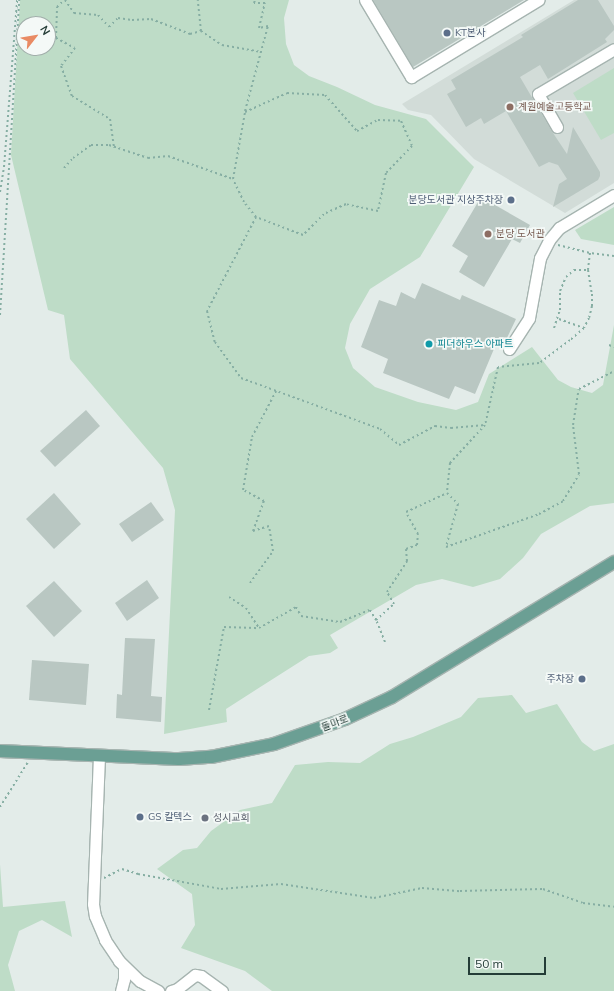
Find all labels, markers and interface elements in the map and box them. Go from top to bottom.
north arrow [16,16,56,56]
text: N [37,23,54,38]
place label: KT본사 [455,27,485,39]
marker: KT본사 [442,28,452,38]
place label: 계원예술고등학교 [518,101,592,113]
marker: 계원예술고등학교 [505,102,515,112]
place label: 분당도서관 지상주차장 [408,194,503,206]
marker: 분당도서관 지상주차장 [506,195,516,205]
place label: 분당 도서관 [496,228,545,240]
marker: 분당 도서관 [483,229,493,239]
place label: 피더하우스 아파트 [437,338,513,350]
marker: 피더하우스 아파트 [424,339,434,349]
place label: 주차장 [546,673,574,685]
marker: 주차장 [577,674,587,684]
street label: 돌마로 [320,712,350,734]
place label: GS 칼텍스 [148,811,192,823]
marker: GS 칼텍스 [135,812,145,822]
place label: 성시교회 [213,812,250,824]
marker: 성시교회 [200,813,210,823]
scale bar [470,949,548,975]
text: 50 m [475,956,503,971]

